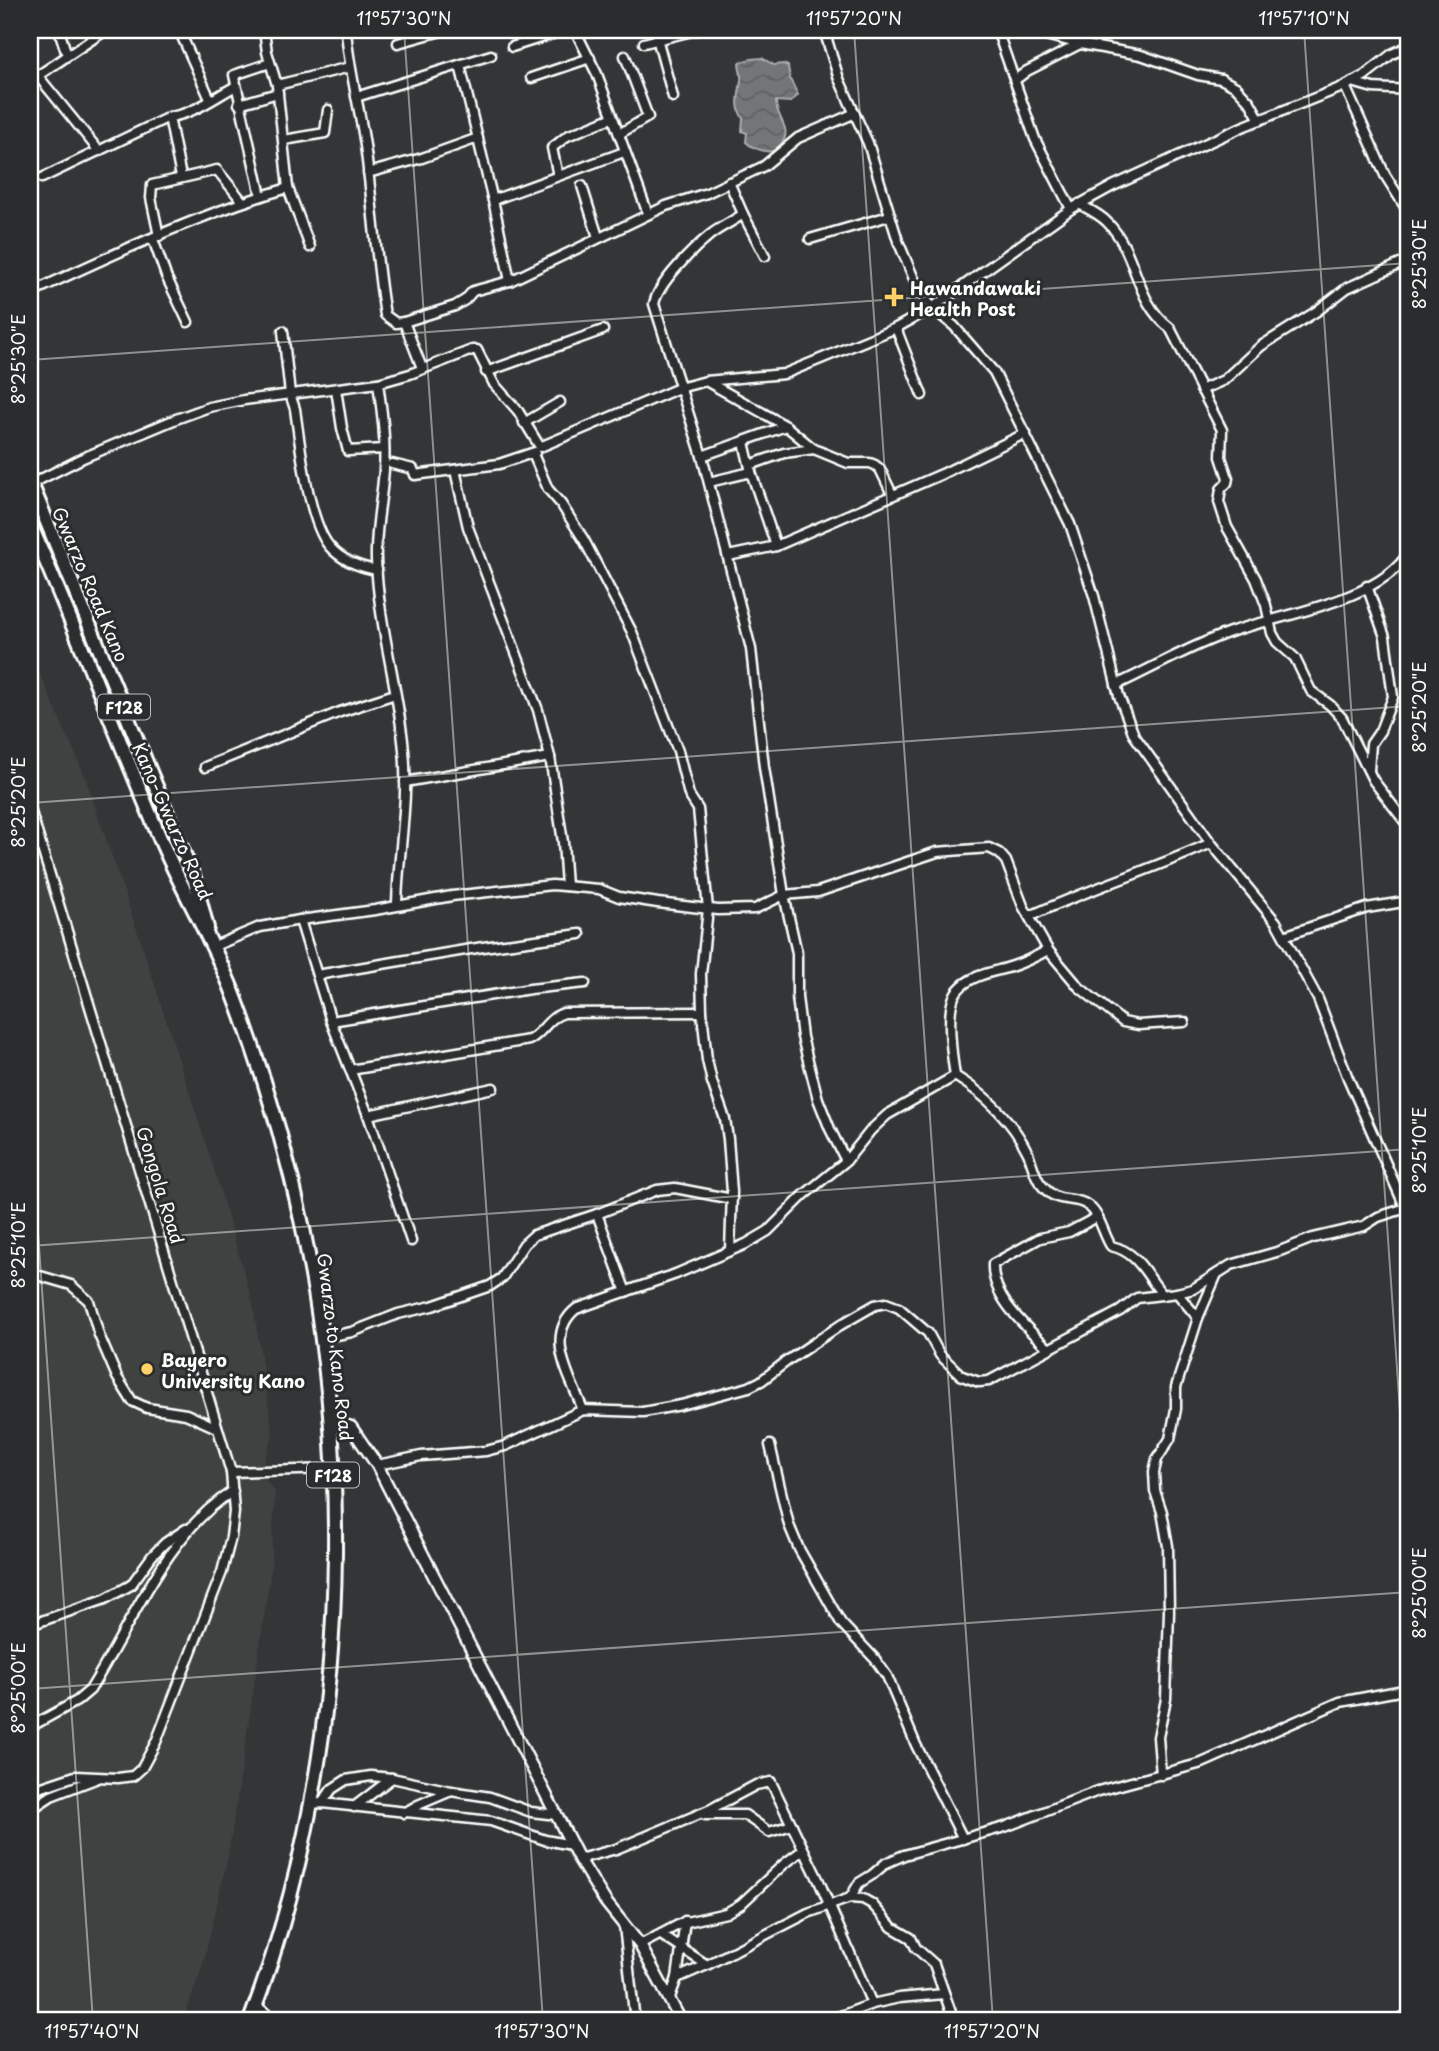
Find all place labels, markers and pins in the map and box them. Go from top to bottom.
place label: Hawandawaki Health Post [910,274,1041,322]
marker: Hawandawaki Health Post [884,287,904,307]
place label: Bayero University Kano [161,1346,305,1394]
marker: Bayero University Kano [139,1361,155,1377]

